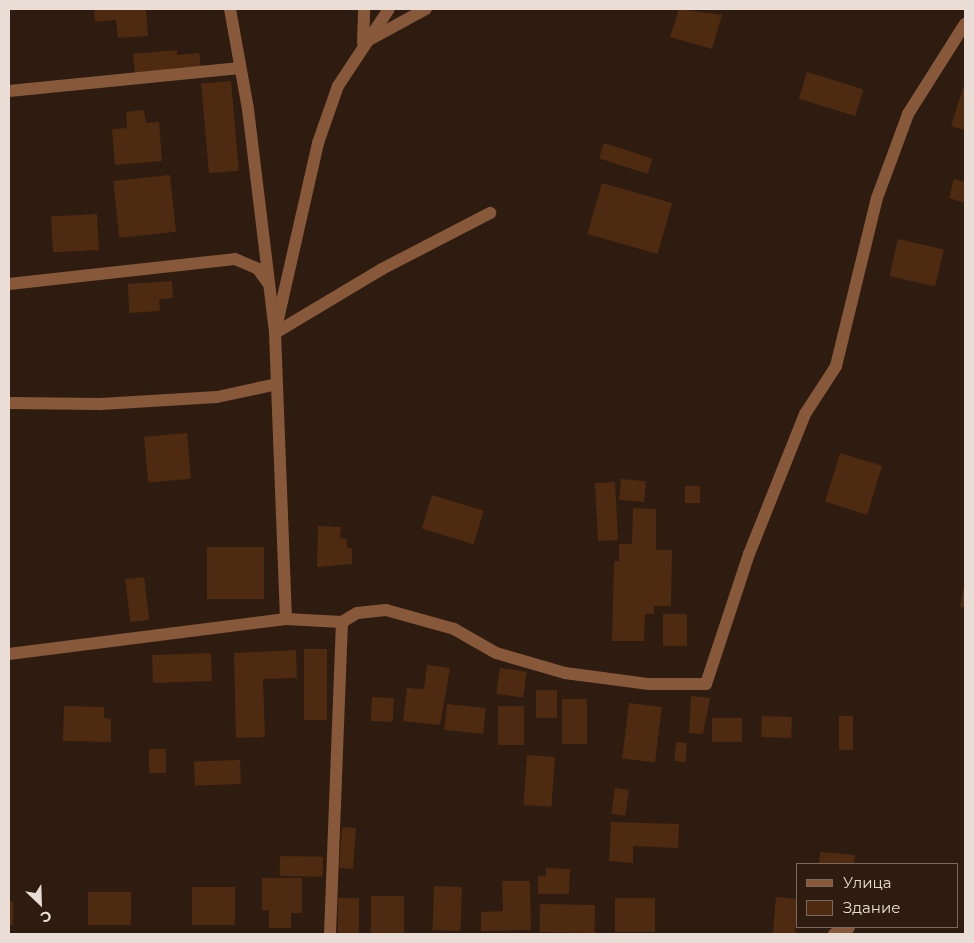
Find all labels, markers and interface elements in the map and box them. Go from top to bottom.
legend [796,863,959,928]
text: Улица [843,873,891,892]
north arrow [15,878,65,928]
text: Здание [843,898,901,917]
text: С [38,906,54,927]

